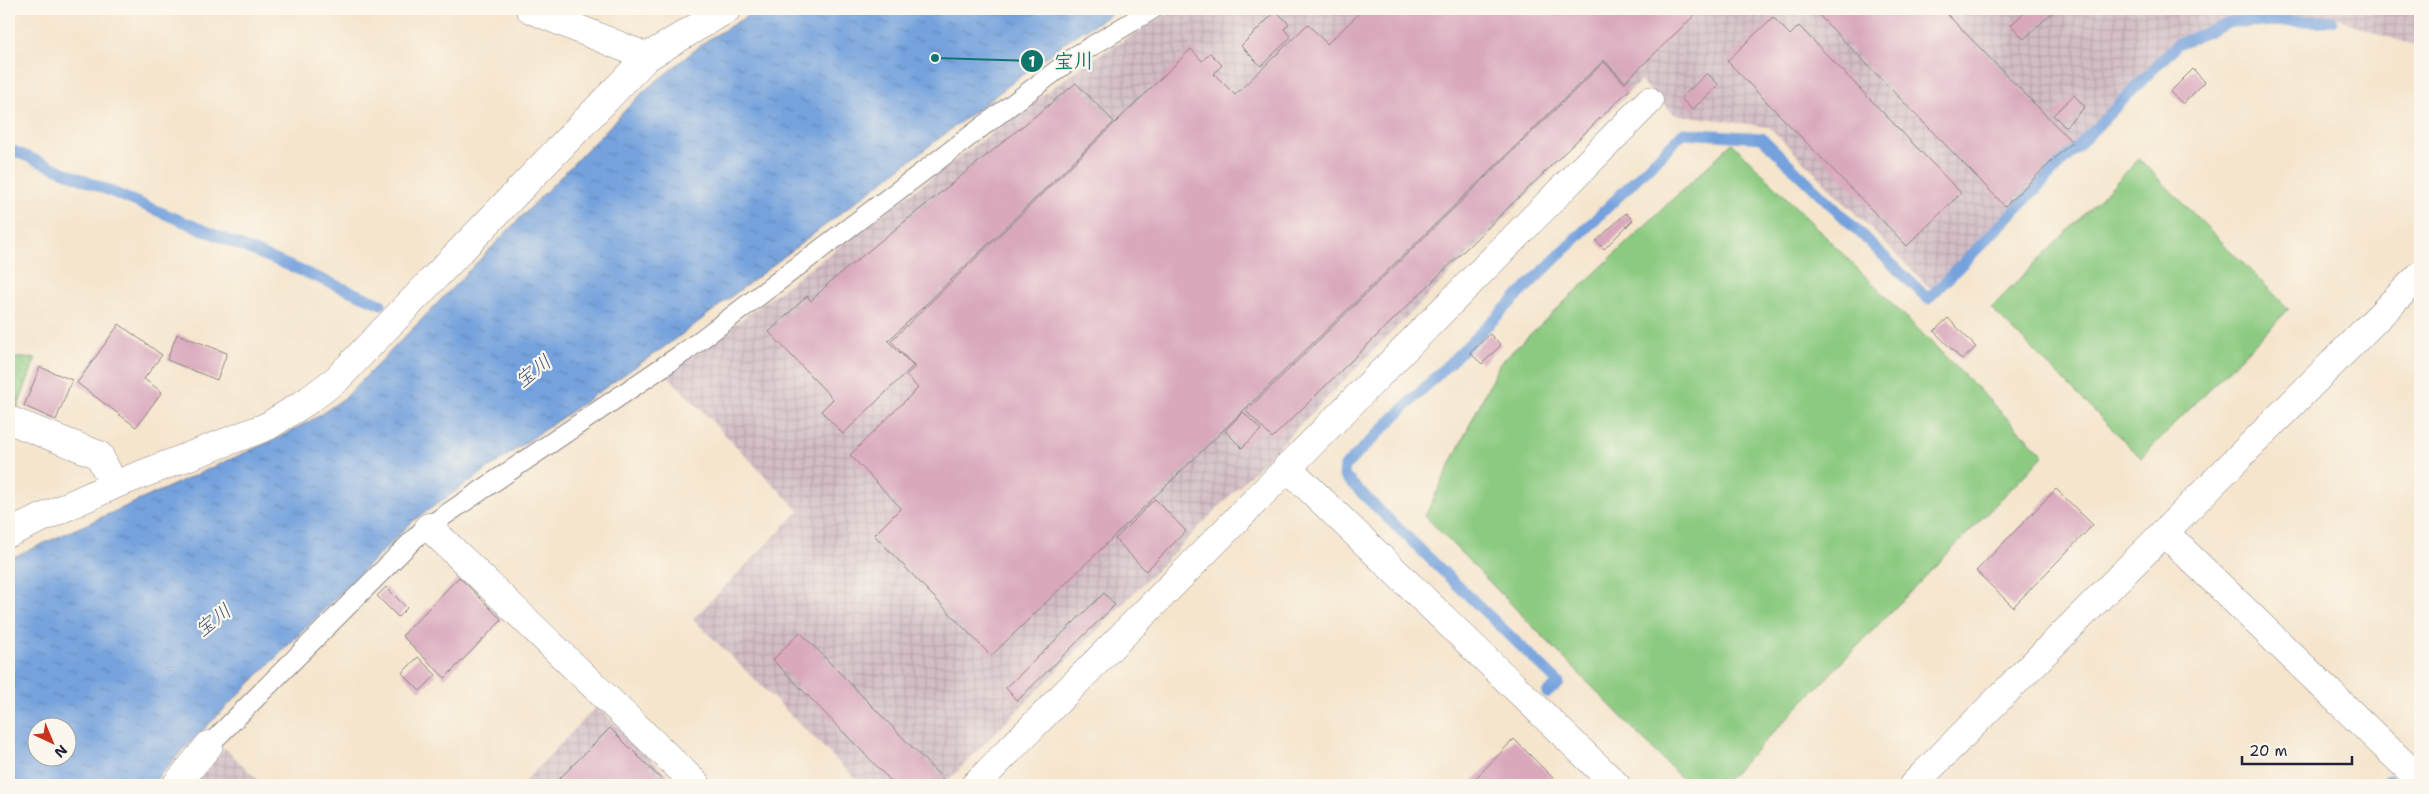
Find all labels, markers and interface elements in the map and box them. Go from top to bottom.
callout: 宝川 [1019,44,1104,79]
text: 宝川 [1054,48,1094,74]
text: 1 [1029,52,1036,72]
water label: 宝川 [509,348,557,394]
water label: 宝川 [189,597,237,643]
north arrow [28,716,78,766]
scale bar [2242,734,2352,766]
text: N [51,741,71,762]
text: 20 m [2249,741,2288,761]

